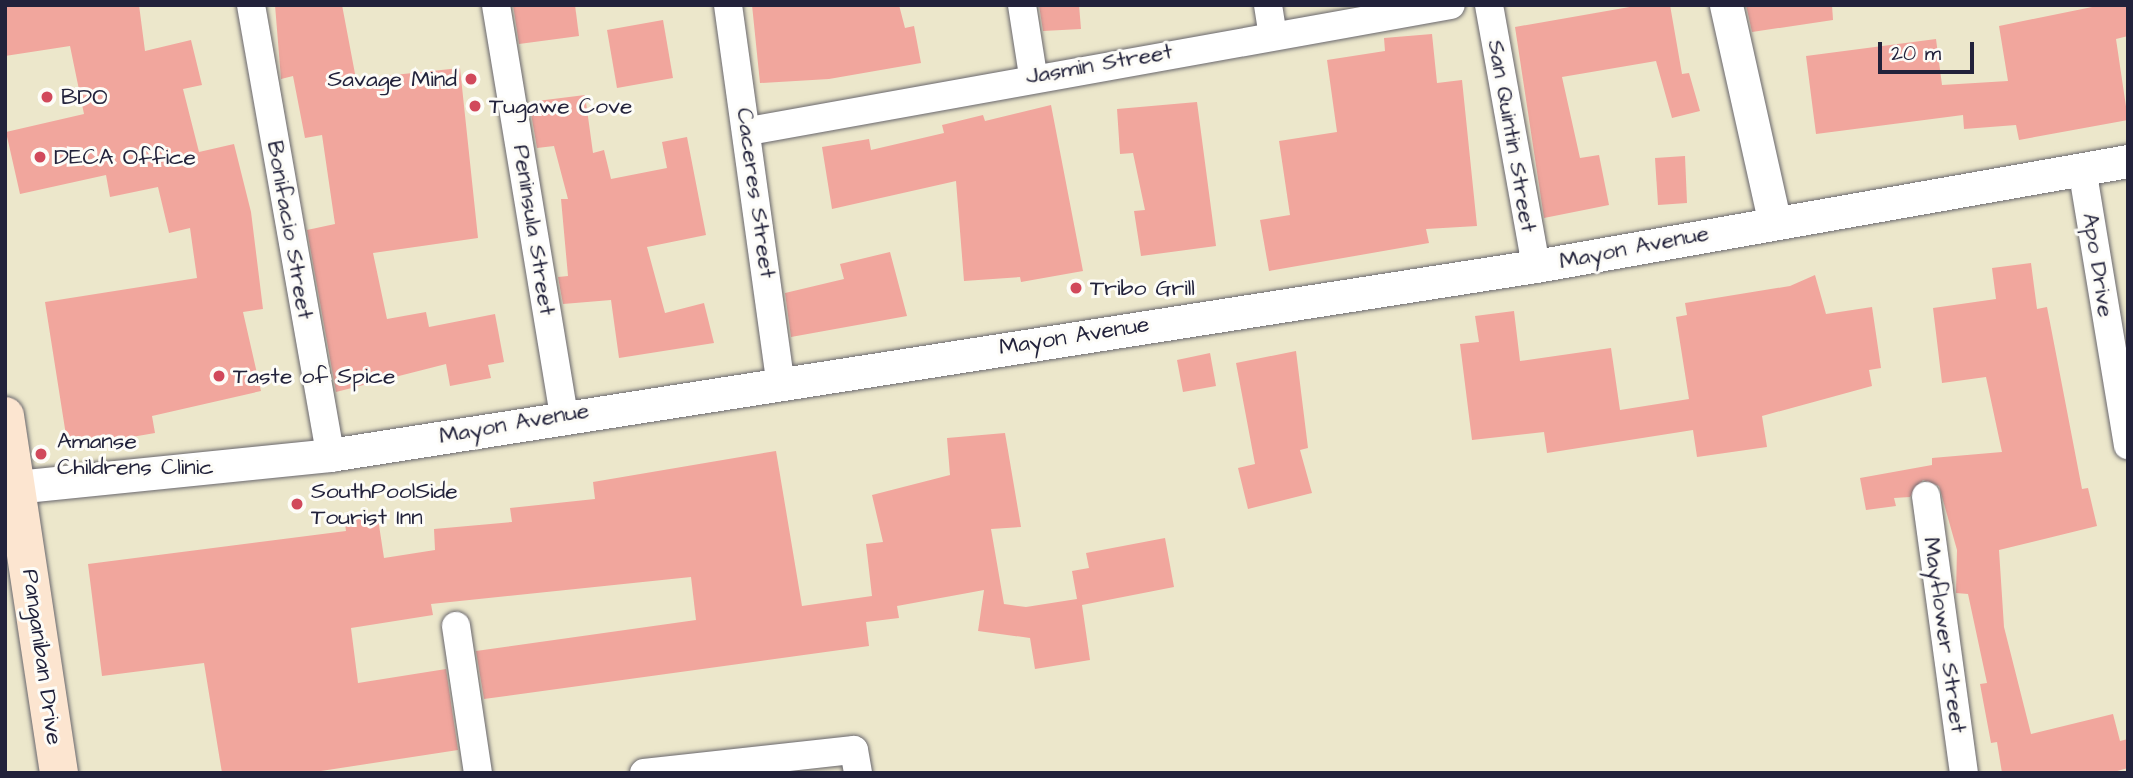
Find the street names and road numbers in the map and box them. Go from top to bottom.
street label: Jasmin Street [1023,38,1175,90]
street label: San Quintin Street [1482,38,1542,234]
street label: Caceres Street [730,106,782,280]
street label: Bonifacio Street [261,139,319,321]
street label: Peninsula Street [507,143,561,317]
street label: Apo Drive [2076,211,2120,319]
street label: Mayon Avenue [1557,219,1711,275]
street label: Mayon Avenue [997,311,1151,361]
street label: Mayon Avenue [437,396,591,450]
street label: Mayflower Street [1918,535,1972,735]
street label: Panganiban Drive [16,567,68,747]

